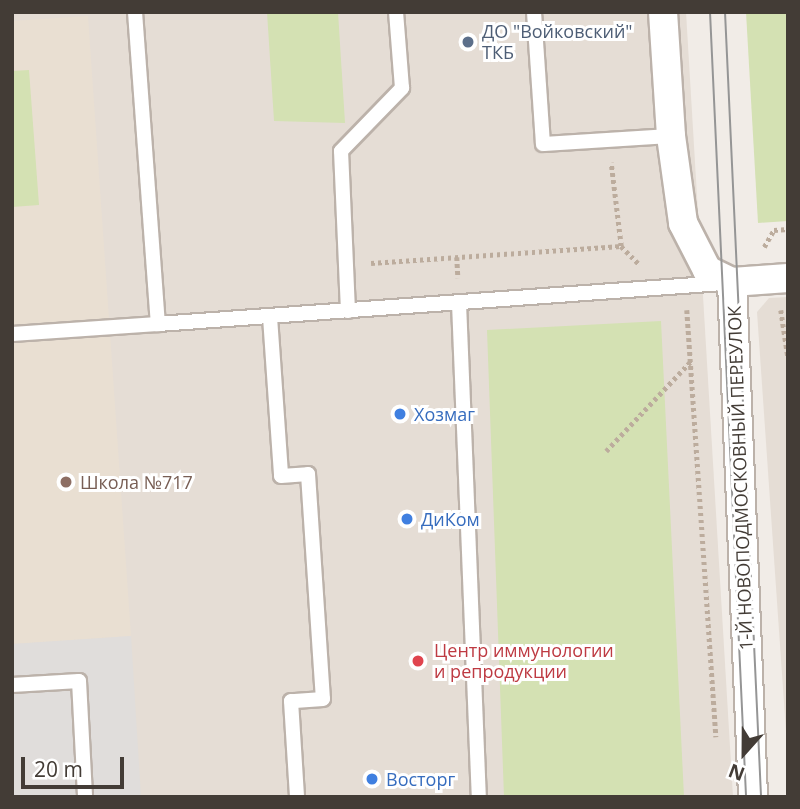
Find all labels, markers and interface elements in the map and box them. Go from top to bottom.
place label: ДО "Войковский" ТКБ [482,21,633,64]
marker: ДО "Войковский" ТКБ [460,34,476,50]
street label: 1-Й НОВОПОДМОСКОВНЫЙ ПЕРЕУЛОК [723,305,757,651]
place label: Хозмаг [414,403,475,425]
marker: Хозмаг [392,406,408,422]
place label: Школа №717 [80,471,193,493]
marker: Школа №717 [58,474,74,490]
place label: ДиКом [421,508,480,530]
marker: ДиКом [399,511,415,527]
place label: Центр иммунологии и репродукции [434,640,614,682]
marker: Центр иммунологии и репродукции [408,651,428,671]
north arrow [709,718,779,788]
scale bar [24,742,128,786]
text: 20 m [34,755,83,783]
text: N [725,758,748,788]
place label: Восторг [386,768,455,790]
marker: Восторг [364,771,380,787]

